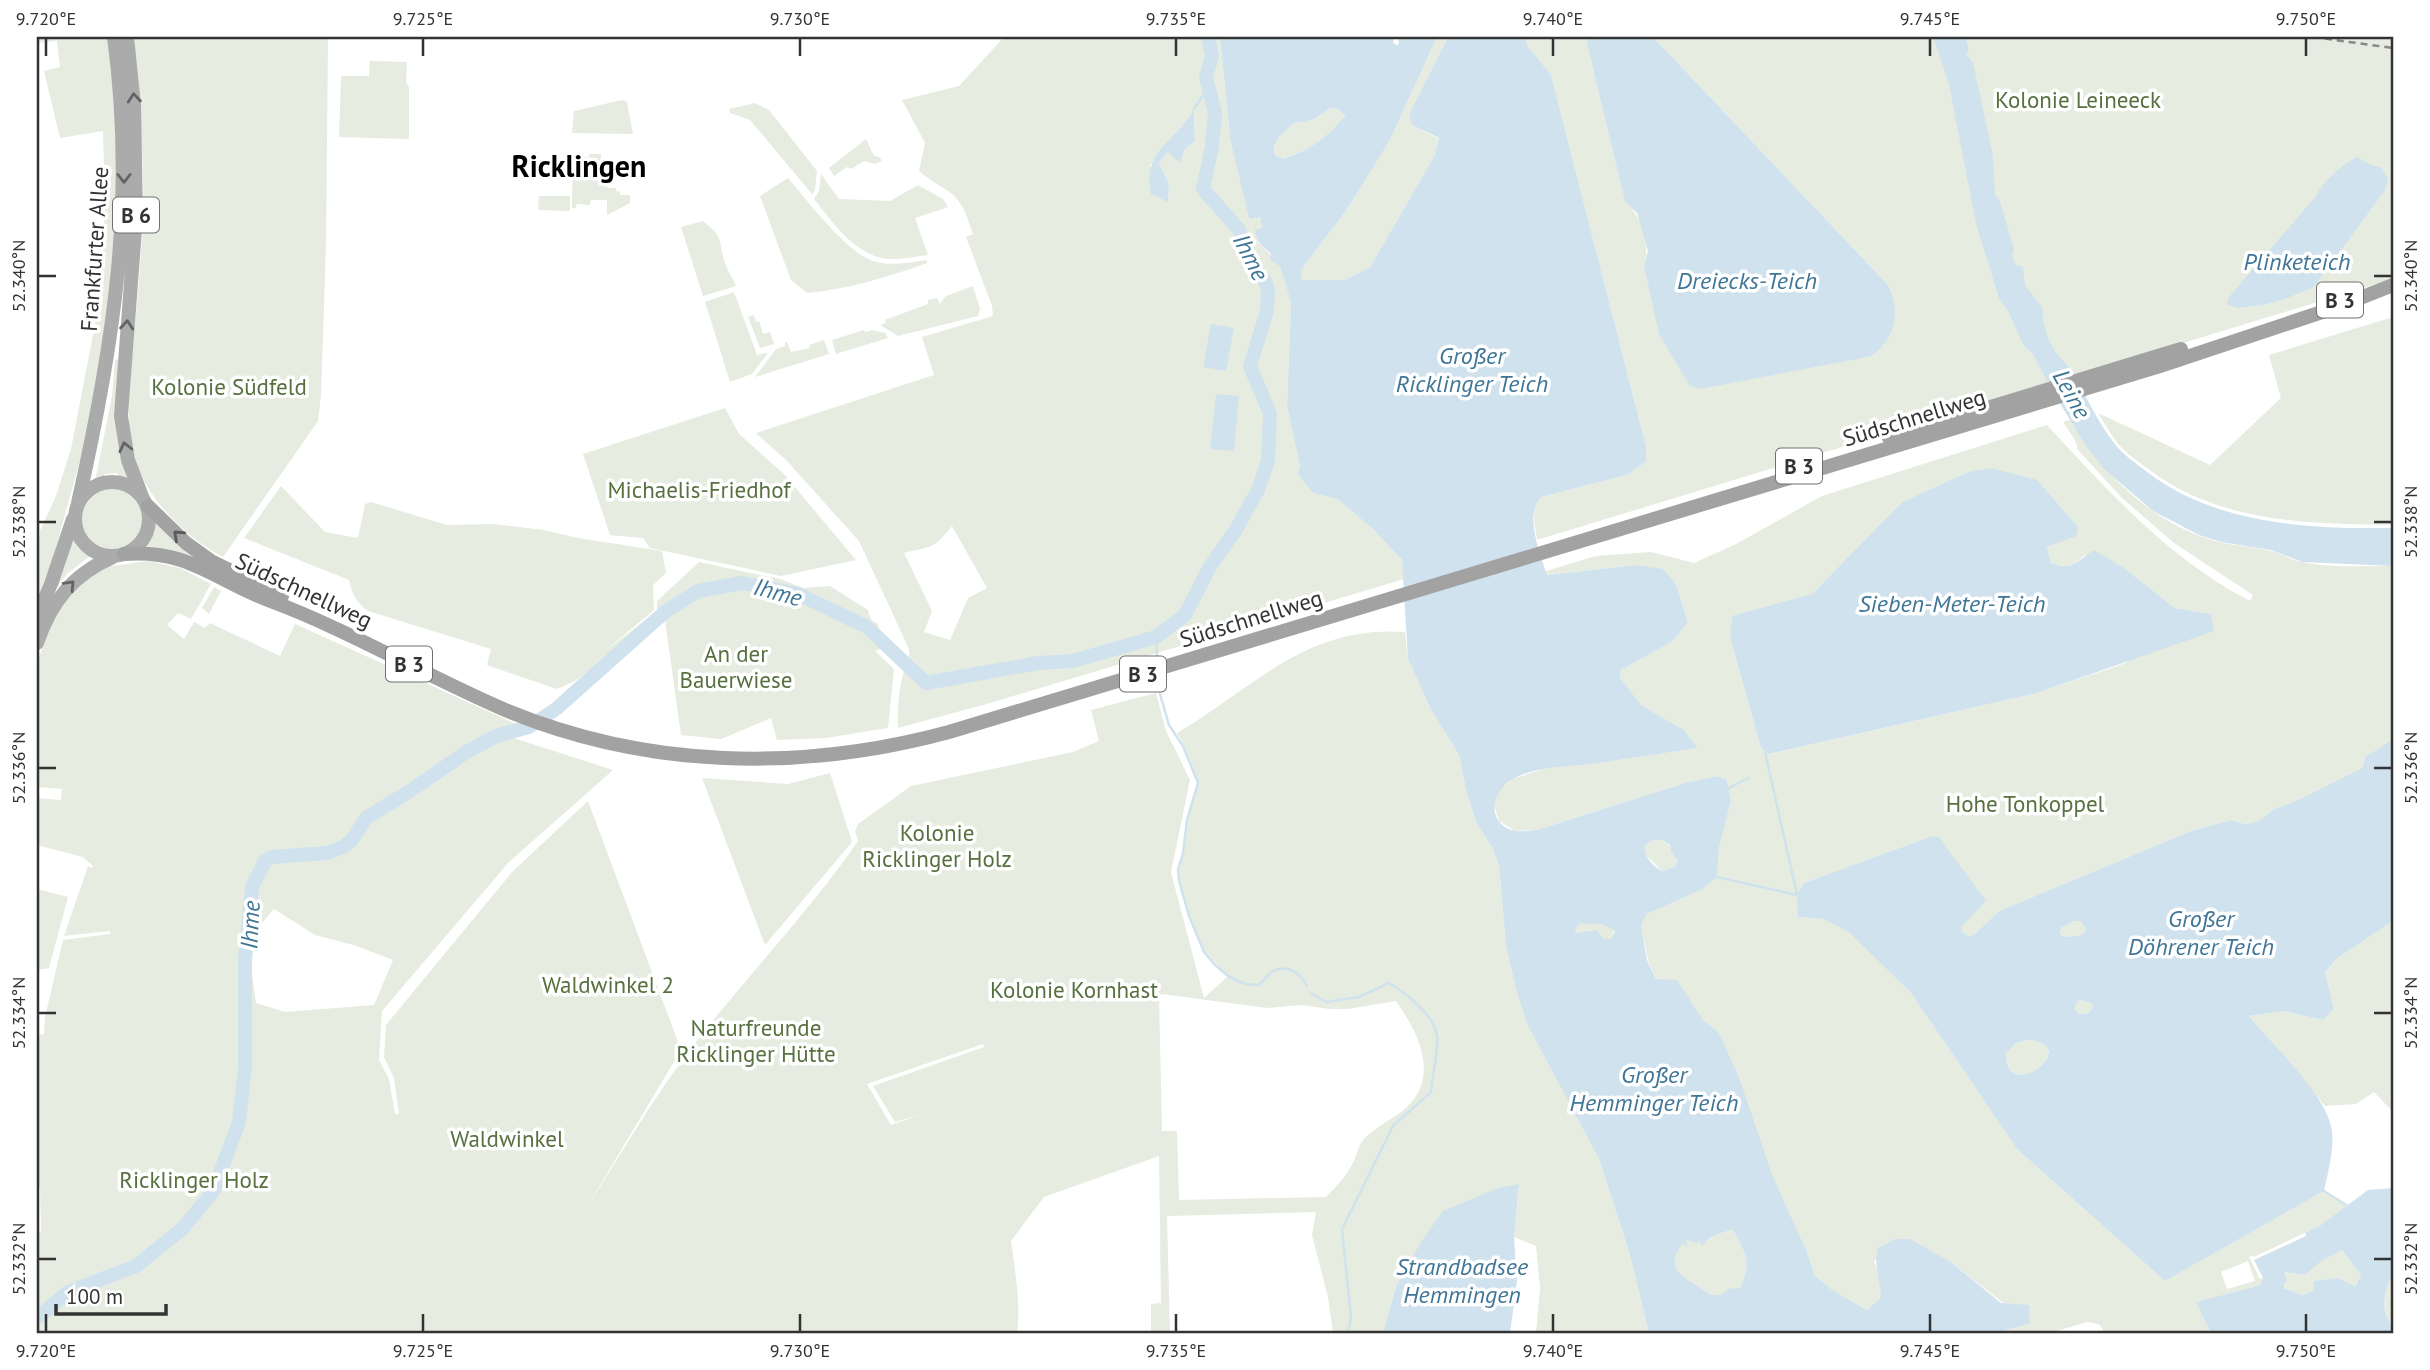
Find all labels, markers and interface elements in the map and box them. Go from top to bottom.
text: 9.720°E [16,7,76,30]
text: 9.725°E [393,7,453,30]
text: 9.730°E [770,7,830,30]
text: 9.735°E [1146,7,1206,30]
text: 9.740°E [1523,7,1583,30]
text: 9.745°E [1900,7,1960,30]
text: 9.750°E [2276,7,2336,30]
park label: Kolonie Leineeck [1995,85,2161,114]
one-way arrow [127,92,142,103]
district label: Ricklingen [512,146,646,185]
street label: Frankfurter Allee [74,165,114,333]
one-way arrow [116,173,131,184]
road number: B 6 [113,198,159,232]
water label: Ihme [1226,228,1276,286]
text: 52.340°N [7,240,30,312]
text: 52.340°N [2399,240,2422,312]
water label: Plinketeich [2244,246,2350,277]
water label: Dreiecks-Teich [1677,265,1817,296]
road number: B 3 [2317,282,2363,318]
one-way arrow [119,319,134,330]
water label: Großer Ricklinger Teich [1396,340,1548,399]
water label: Leine [2046,364,2098,424]
park label: Kolonie Südfeld [151,372,307,401]
street label: Südschnellweg [1839,382,1989,452]
one-way arrow [118,441,133,453]
road number: B 3 [1776,448,1822,484]
park label: Michaelis-Friedhof [607,475,792,504]
text: 52.338°N [7,486,30,558]
text: 52.338°N [2399,486,2422,558]
one-way arrow [173,531,186,544]
street label: Südschnellweg [231,546,377,634]
water label: Ihme [750,571,806,613]
one-way arrow [62,580,74,593]
street label: Südschnellweg [1176,583,1326,653]
water label: Sieben-Meter-Teich [1858,588,2046,619]
park label: An der Bauerwiese [680,639,792,694]
road number: B 3 [386,646,432,682]
road number: B 3 [1120,656,1166,692]
text: 52.336°N [7,732,30,804]
text: 52.336°N [2399,732,2422,804]
park label: Hohe Tonkoppel [1946,789,2105,818]
park label: Kolonie Ricklinger Holz [862,818,1012,873]
water label: Ihme [233,900,267,950]
water label: Großer Döhrener Teich [2128,903,2274,962]
park label: Waldwinkel 2 [542,970,674,999]
park label: Kolonie Kornhast [990,975,1158,1004]
text: 52.334°N [7,977,30,1049]
text: 52.334°N [2399,977,2422,1049]
park label: Naturfreunde Ricklinger Hütte [676,1013,836,1068]
water label: Großer Hemminger Teich [1570,1059,1738,1118]
park label: Waldwinkel [450,1124,564,1153]
park label: Ricklinger Holz [119,1165,269,1194]
text: 52.332°N [7,1223,30,1295]
text: 52.332°N [2399,1223,2422,1295]
water label: Strandbadsee Hemmingen [1396,1251,1528,1310]
scale bar [56,1272,166,1316]
text: 100 m [66,1283,123,1310]
text: 9.720°E [16,1339,76,1362]
text: 9.725°E [393,1339,453,1362]
text: 9.730°E [770,1339,830,1362]
text: 9.735°E [1146,1339,1206,1362]
text: 9.740°E [1523,1339,1583,1362]
text: 9.745°E [1900,1339,1960,1362]
text: 9.750°E [2276,1339,2336,1362]

